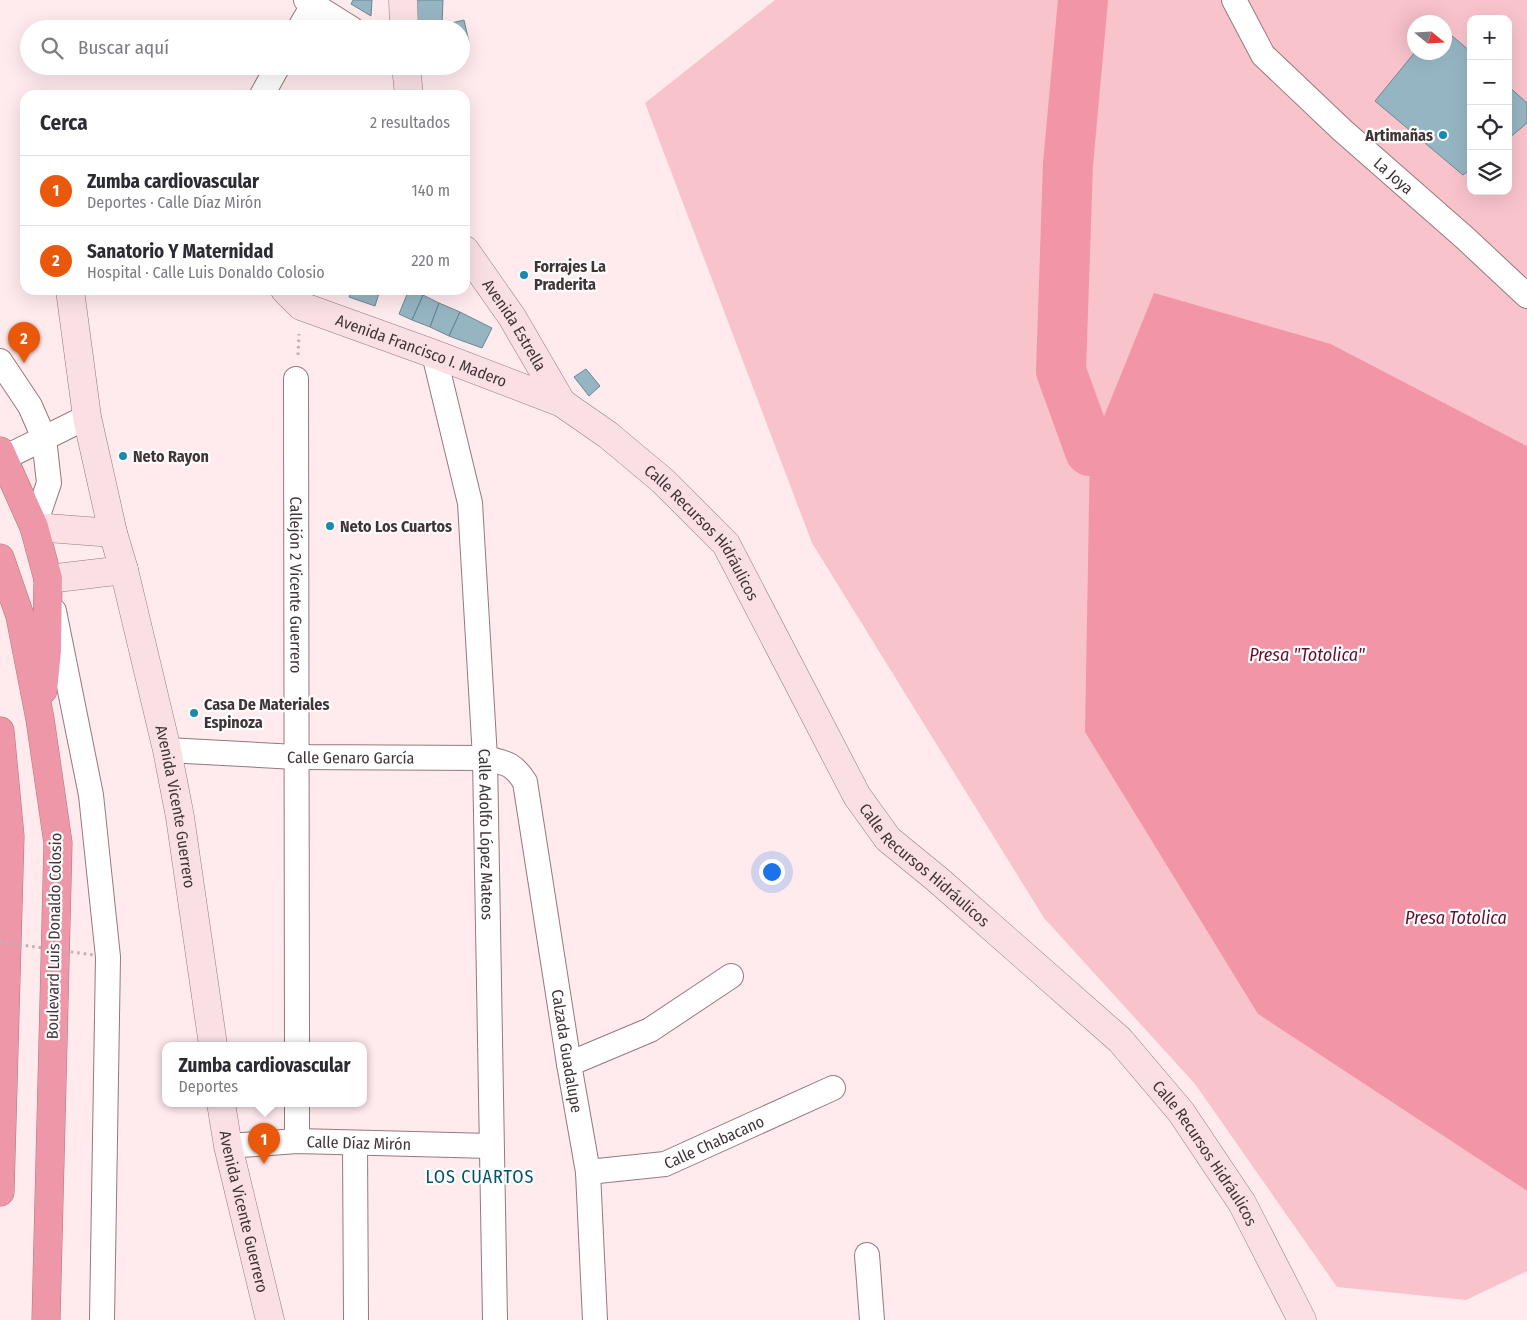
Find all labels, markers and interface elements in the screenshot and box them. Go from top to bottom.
north arrow [1407,15,1452,60]
map controls [1467,15,1512,195]
button: + [1467,15,1512,60]
search box [20,20,470,75]
icon: search [38,34,66,62]
text: Buscar aquí [78,36,169,59]
button: − [1467,60,1512,105]
button: locate [1467,105,1512,150]
text: Cerca [40,110,88,136]
text: 2 resultados [370,113,450,132]
place label: Artimañas [1364,126,1433,145]
marker: Artimañas [1437,129,1449,141]
button: layers [1467,150,1512,195]
street label: La Joya [1370,153,1417,198]
text: Zumba cardiovascular [87,170,259,193]
text: 1 [53,181,59,200]
text: 140 m [412,181,450,200]
text: Deportes · Calle Díaz Mirón [87,193,262,212]
text: Sanatorio Y Maternidad [87,240,274,263]
text: 2 [52,251,60,270]
text: 220 m [411,251,450,270]
place label: Forrajes La Praderita [534,257,606,294]
text: Hospital · Calle Luis Donaldo Colosio [87,263,325,282]
marker: Forrajes La Praderita [518,269,530,281]
street label: Avenida Estrella [479,275,551,374]
street label: Avenida Francisco I. Madero [333,310,510,391]
pin: 2 [8,322,40,363]
place label: Neto Rayon [133,447,209,466]
marker: Neto Rayon [117,450,129,462]
street label: Calle Recursos Hidráulicos [641,460,763,604]
street label: Callejón 2 Vicente Guerrero [287,497,306,673]
place label: Neto Los Cuartos [340,517,452,536]
marker: Neto Los Cuartos [324,520,336,532]
water label: Presa "Totolica" [1249,644,1365,666]
place label: Casa De Materiales Espinoza [204,695,329,732]
marker: Casa De Materiales Espinoza [188,707,200,719]
street label: Avenida Vicente Guerrero [152,723,200,889]
street label: Calle Genaro García [287,747,415,767]
street label: Calle Adolfo López Mateos [475,748,497,920]
street label: Calle Recursos Hidráulicos [856,799,994,930]
street label: Boulevard Luis Donaldo Colosio [43,833,65,1039]
your location [759,859,785,885]
water label: Presa Totolica [1405,907,1507,929]
street label: Calzada Guadalupe [548,988,587,1114]
popup [162,1042,367,1107]
text: Zumba cardiovascular [179,1054,350,1077]
text: Deportes [179,1077,238,1096]
street label: Calle Recursos Hidráulicos [1149,1077,1262,1229]
street label: Calle Chabacano [661,1111,767,1173]
pin: 1 [248,1123,280,1164]
street label: Avenida Vicente Guerrero [216,1129,272,1294]
street label: Calle Díaz Mirón [306,1132,411,1153]
district label: LOS CUARTOS [426,1166,534,1188]

